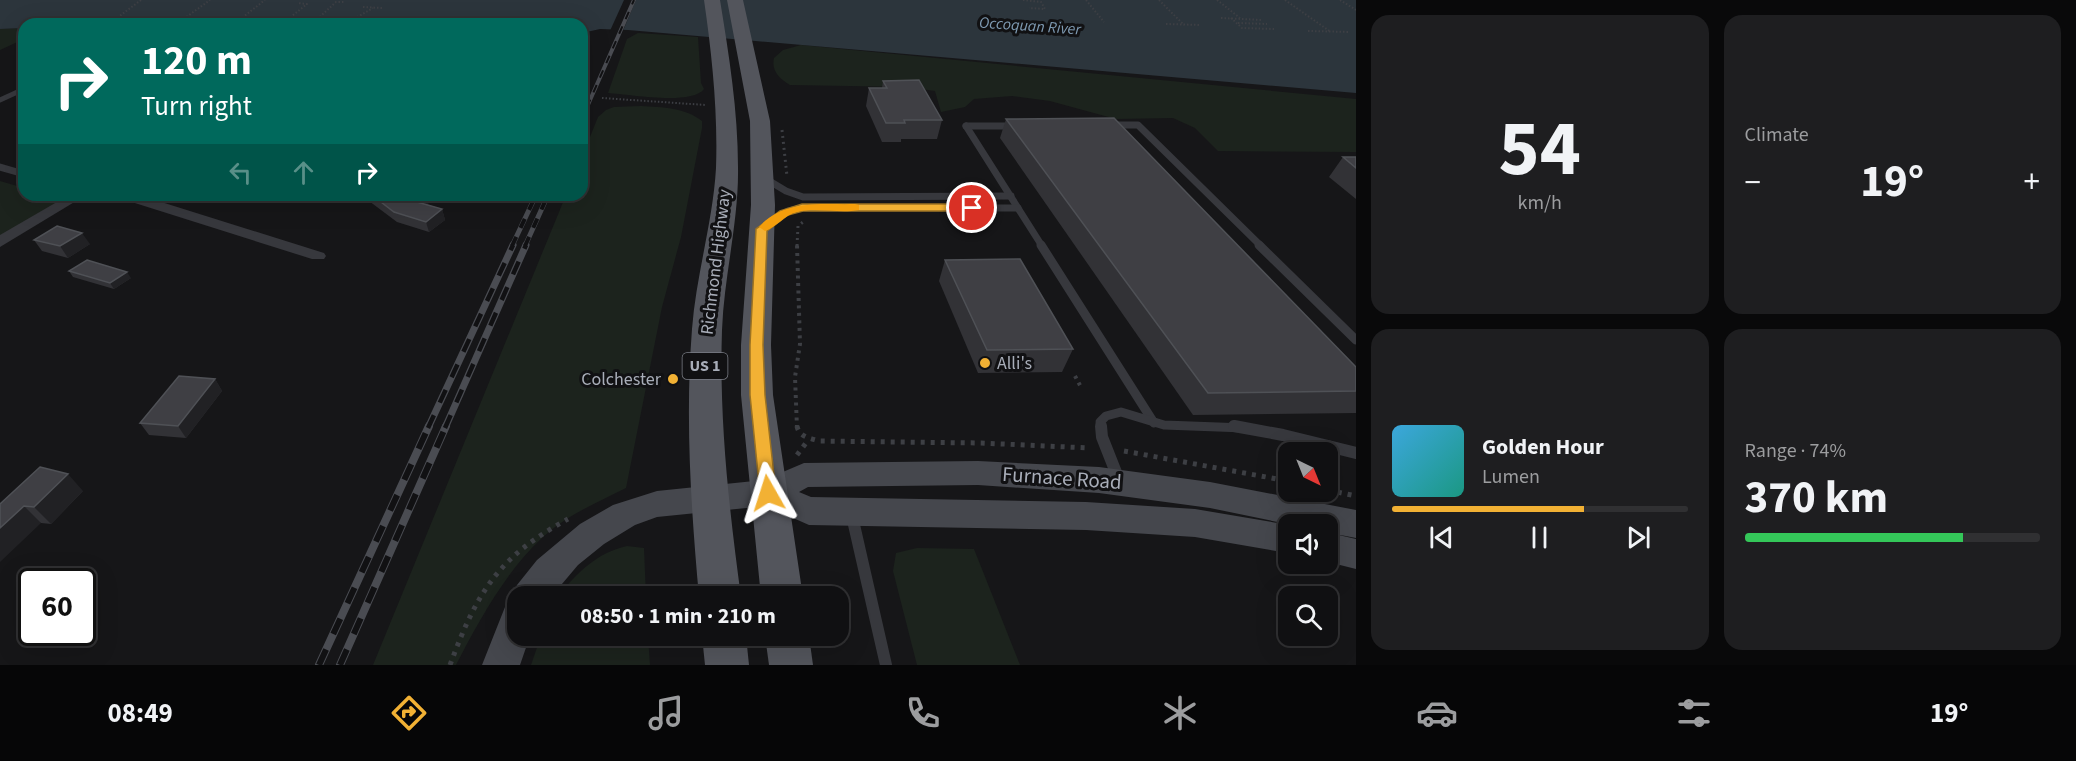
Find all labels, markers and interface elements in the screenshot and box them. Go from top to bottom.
water label: Occoquan River [978,11,1083,41]
text: 120 m [141,31,252,91]
icon: right [42,42,120,120]
text: Turn right [141,87,252,126]
text: 54 [1499,94,1581,205]
text: Climate [1745,121,1809,149]
text: 19° [1860,150,1924,214]
icon: left [224,156,257,189]
icon: ahead [287,156,320,189]
icon: right [350,156,383,189]
text: − [1745,159,1761,206]
text: + [2024,159,2040,206]
pin [946,182,997,233]
street label: Richmond Highway [695,187,737,336]
text: km/h [1518,189,1562,217]
icon: arrive [955,191,988,224]
place label: Alli's [997,351,1032,376]
road number: US 1 [682,353,728,379]
marker: Alli's [978,356,992,370]
place label: Colchester [581,367,662,392]
marker: Colchester [666,372,680,386]
text: Golden Hour [1482,431,1604,463]
text: Range · 74% [1745,437,1846,465]
north arrow [1278,442,1338,502]
map controls [1278,442,1338,646]
street label: Furnace Road [1001,459,1123,497]
position arrow [736,461,800,525]
text: Lumen [1482,463,1540,491]
text: 370 km [1745,466,1888,530]
button: sound [1278,514,1338,574]
icon: previous [1425,521,1458,554]
icon: pause [1523,521,1556,554]
icon: next [1622,521,1655,554]
speed limit sign: 60 [18,568,96,646]
button: search [1278,586,1338,646]
text: 08:50 · 1 min · 210 m [580,600,776,632]
icon: directions [388,692,430,734]
icon: music [645,692,687,734]
icon: phone [902,692,944,734]
icon: climate [1159,692,1201,734]
icon: car [1416,692,1458,734]
icon: filters [1673,692,1715,734]
text: 08:49 [108,694,173,733]
text: 19° [1930,694,1968,733]

